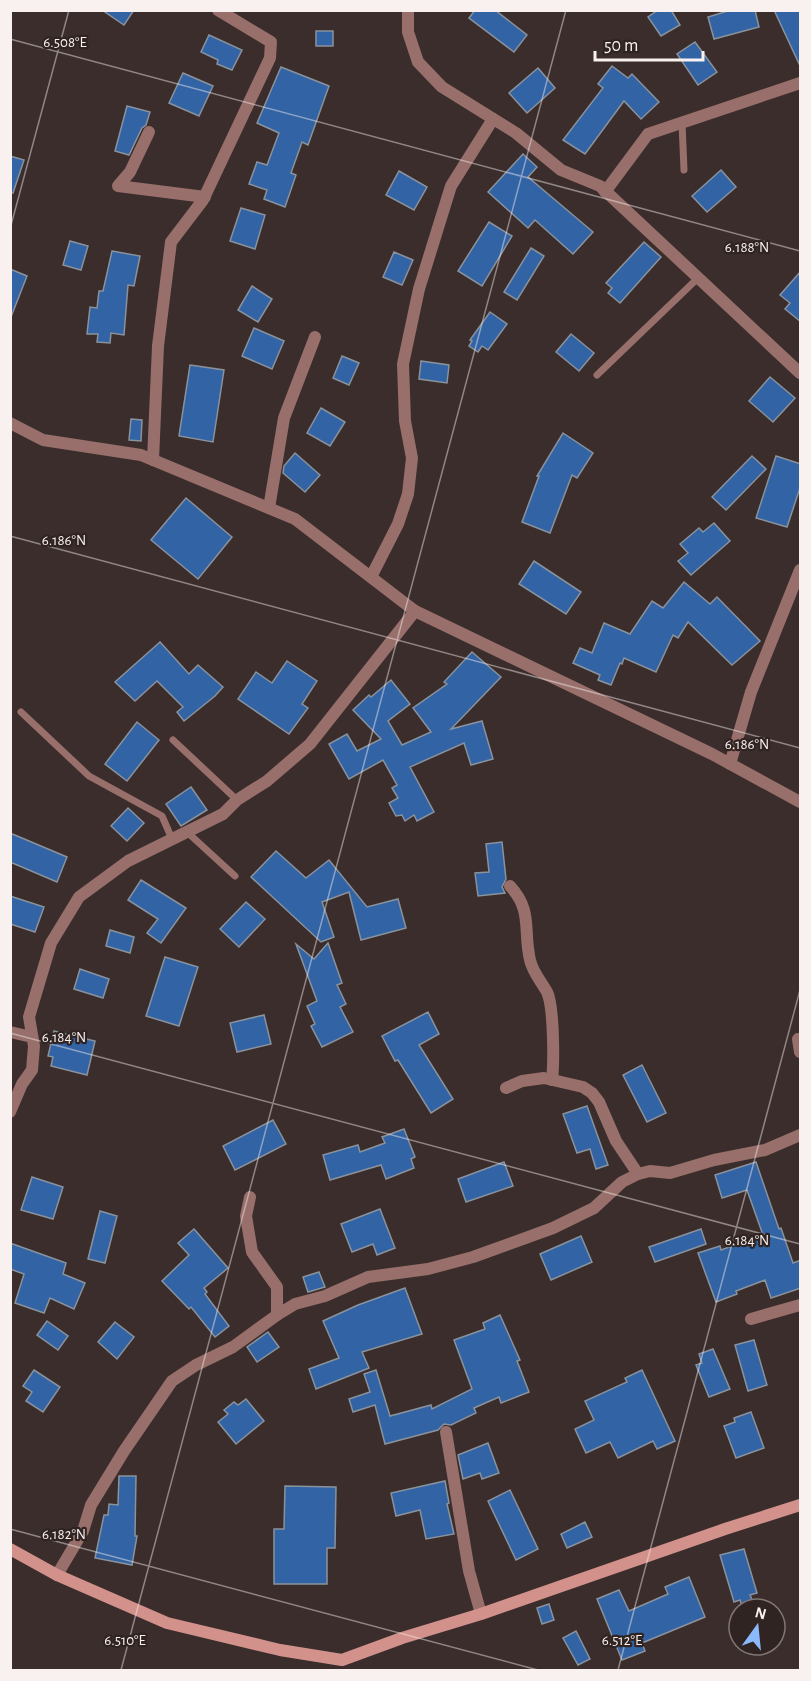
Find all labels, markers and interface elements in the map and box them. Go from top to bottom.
scale bar [595,24,703,62]
text: 6.508°E [43,35,87,50]
text: 50 m [604,37,638,55]
text: 6.188°N [725,240,769,255]
text: 6.186°N [42,533,86,548]
text: 6.186°N [725,737,769,752]
text: 6.184°N [42,1030,86,1045]
text: 6.184°N [725,1233,769,1248]
text: 6.182°N [42,1527,86,1542]
north arrow [727,1597,787,1657]
text: N [753,1604,768,1623]
text: 6.510°E [104,1633,146,1648]
text: 6.512°E [602,1633,642,1648]

